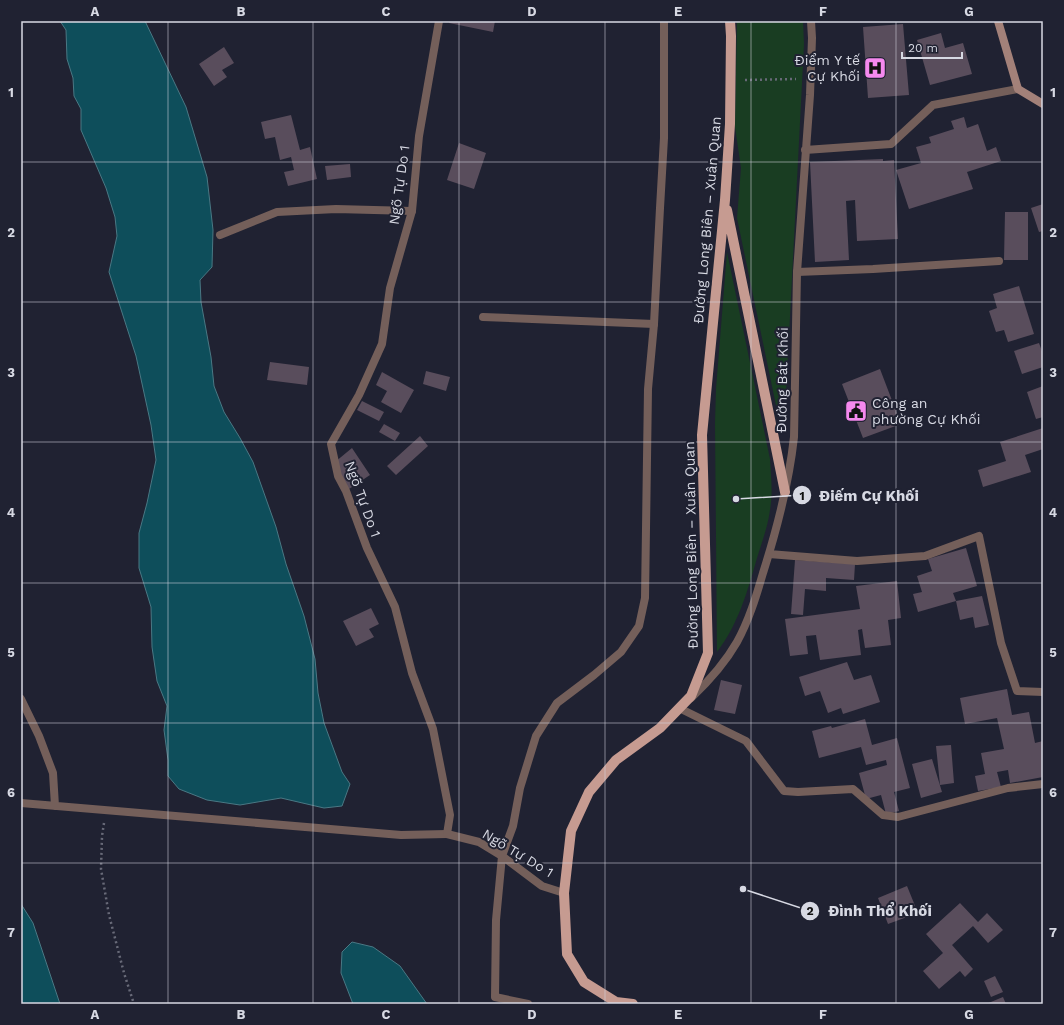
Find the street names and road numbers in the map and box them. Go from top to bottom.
street label: Đường Long Biên – Xuân Quan [690,116,724,324]
street label: Ngõ Tự Do 1 [386,144,412,226]
street label: Đường Bát Khối [773,327,791,433]
street label: Đường Long Biên – Xuân Quan [681,441,701,649]
street label: Ngõ Tự Do 1 [342,459,384,539]
street label: Ngõ Tự Do 1 [480,826,556,880]

